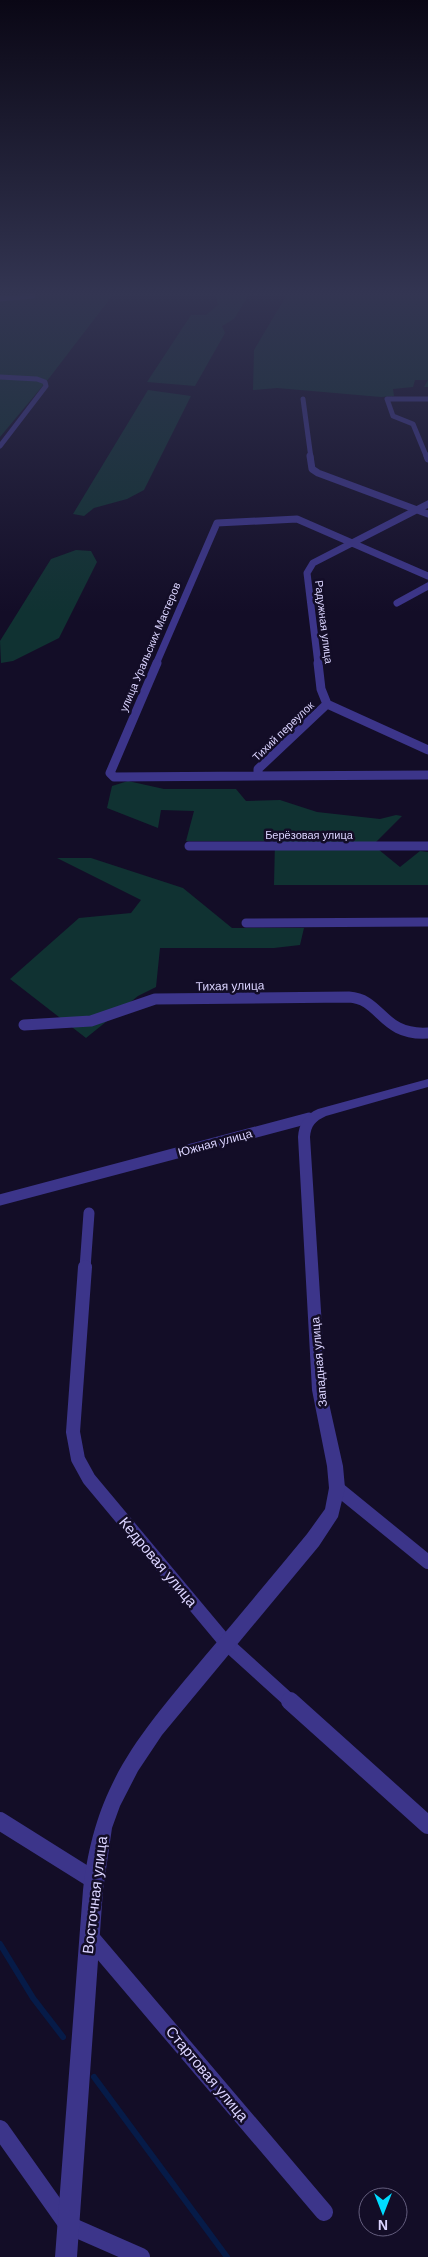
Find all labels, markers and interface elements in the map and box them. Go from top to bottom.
street label: улица Уральских Мастеров [117,580,183,713]
street label: Радужная улица [313,580,335,665]
street label: Тихий переулок [250,699,316,763]
street label: Берёзовая улица [265,829,354,841]
street label: Тихая улица [195,978,265,994]
street label: Южная улица [176,1126,254,1160]
street label: Западная улица [308,1316,330,1408]
street label: Кедровая улица [116,1513,201,1610]
street label: Восточная улица [79,1834,110,1955]
street label: Стартовая улица [163,2023,252,2125]
north arrow [358,2187,408,2237]
text: N [378,2217,388,2233]

